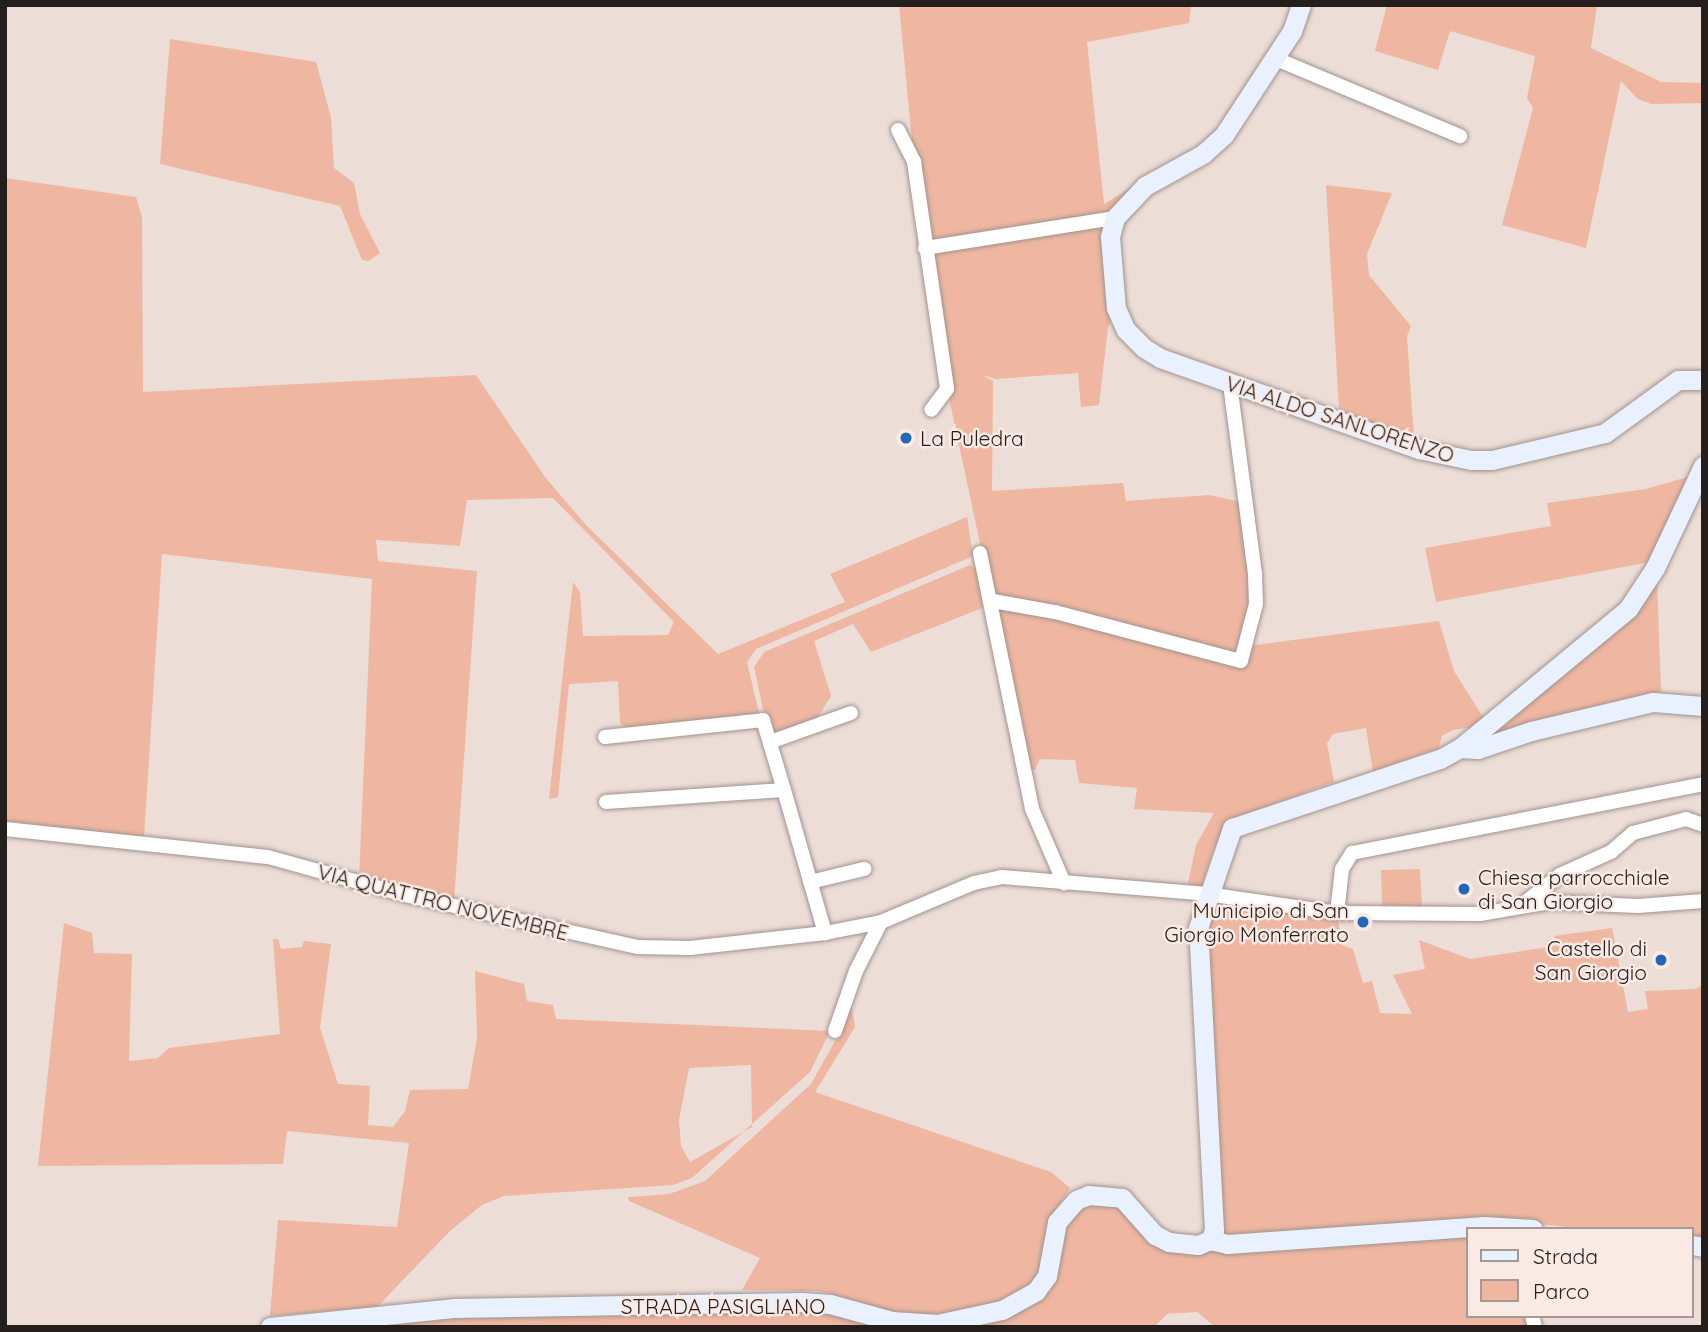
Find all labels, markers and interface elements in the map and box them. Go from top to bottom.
street label: VIA ALDO SANLORENZO [1223,370,1457,468]
place label: La Puledra [920,425,1024,451]
marker: La Puledra [898,430,914,446]
street label: VIA QUATTRO NOVEMBRE [315,859,571,945]
place label: Chiesa parrocchiale di San Giorgio [1478,864,1670,914]
marker: Chiesa parrocchiale di San Giorgio [1456,881,1472,897]
place label: Municipio di San Giorgio Monferrato [1164,897,1349,947]
marker: Municipio di San Giorgio Monferrato [1355,914,1371,930]
place label: Castello di San Giorgio [1535,935,1647,985]
marker: Castello di San Giorgio [1653,952,1669,968]
legend [1466,1227,1694,1318]
text: Strada [1533,1243,1598,1269]
text: Parco [1533,1278,1589,1304]
street label: STRADA PASIGLIANO [621,1293,825,1319]

